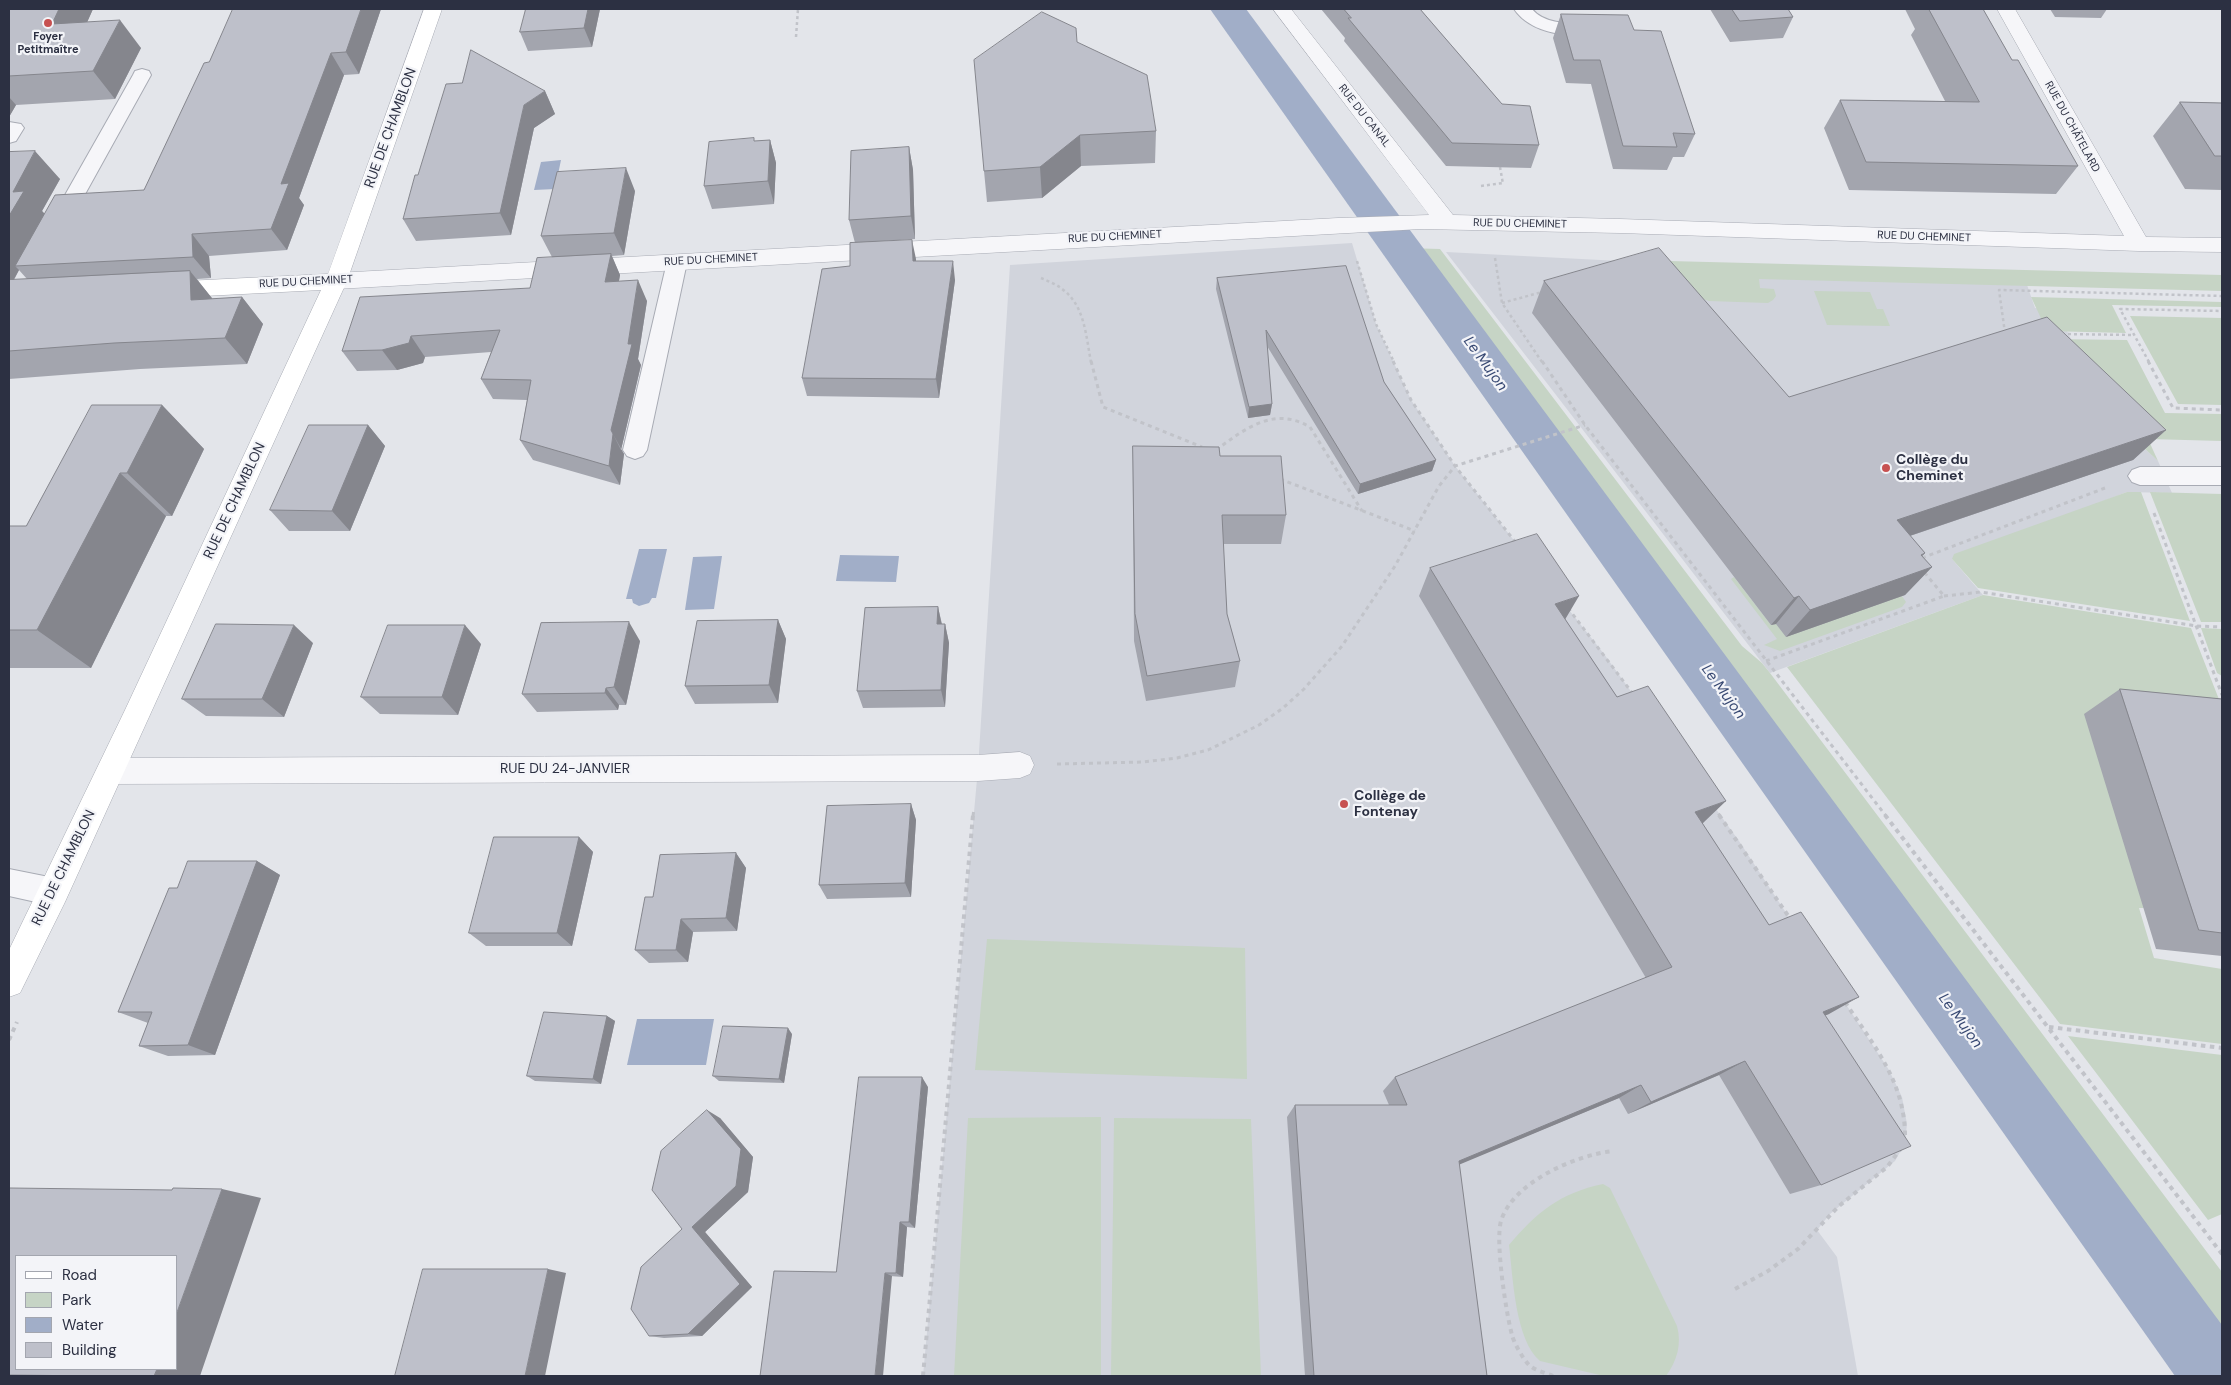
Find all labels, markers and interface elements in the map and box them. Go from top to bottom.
marker: Foyer Petitmaître [42,17,54,29]
place label: Foyer Petitmaître [17,30,79,56]
street label: RUE DE CHAMBLON [361,66,421,190]
street label: RUE DU CHÂTELARD [2042,79,2102,175]
street label: RUE DU CANAL [1335,82,1393,150]
street label: RUE DU CHEMINET [1473,217,1567,231]
street label: RUE DU CHEMINET [1068,228,1162,246]
street label: RUE DU CHEMINET [1877,229,1971,245]
street label: RUE DU CHEMINET [664,251,758,269]
street label: RUE DU CHEMINET [259,273,353,291]
water label: Le Mujon [1459,333,1511,395]
street label: RUE DE CHAMBLON [201,440,269,562]
place label: Collège du Cheminet [1896,452,1968,484]
marker: Collège du Cheminet [1880,462,1892,474]
water label: Le Mujon [1697,661,1749,723]
street label: RUE DU 24-JANVIER [500,761,630,777]
place label: Collège de Fontenay [1354,788,1426,820]
marker: Collège de Fontenay [1338,798,1350,810]
street label: RUE DE CHAMBLON [29,807,99,929]
water label: Le Mujon [1934,990,1986,1052]
legend [15,1255,178,1370]
text: Road [62,1265,97,1285]
text: Park [62,1290,92,1310]
text: Water [62,1315,103,1335]
text: Building [62,1340,117,1360]

